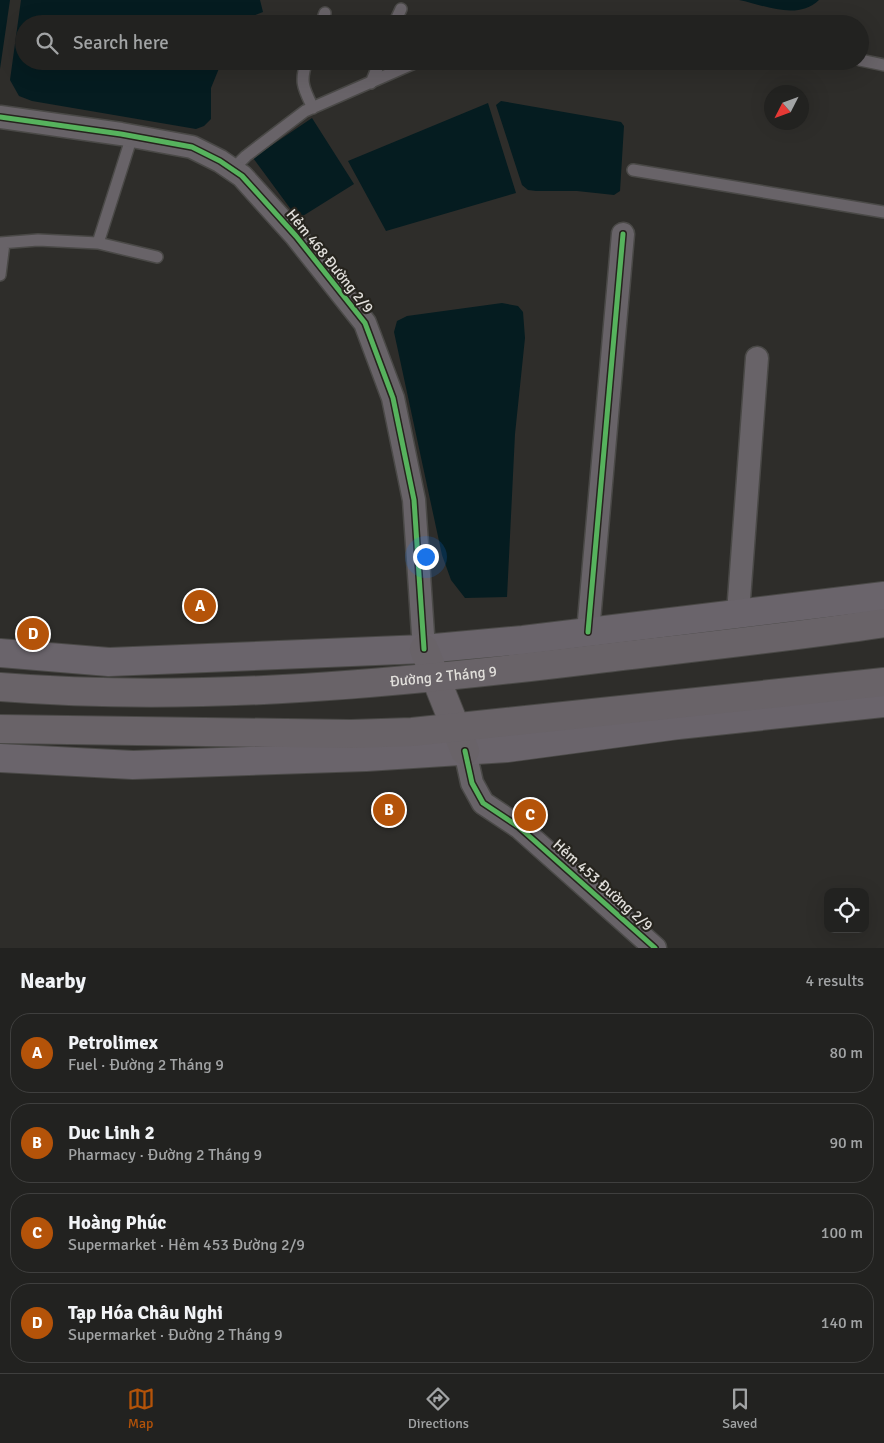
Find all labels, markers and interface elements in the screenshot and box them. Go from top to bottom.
search box [15,15,869,70]
icon: search [33,29,61,57]
text: Search here [73,31,169,55]
north arrow [764,85,809,130]
street label: Hẻm 468 Đường 2/9 [283,205,377,317]
your location [413,544,439,570]
pin: A [184,587,216,625]
pin: D [17,615,49,653]
street label: Đường 2 Tháng 9 [389,662,498,690]
pin: B [373,791,405,829]
pin: C [514,796,546,834]
street label: Hẻm 453 Đường 2/9 [549,835,657,935]
map controls [824,888,869,933]
button: locate [824,888,869,933]
text: Nearby [20,968,86,994]
text: 4 results [805,971,864,991]
text: Petrolimex [68,1031,158,1055]
text: A [32,1043,42,1063]
text: 80 m [829,1043,863,1063]
text: Fuel · Đường 2 Tháng 9 [68,1055,224,1075]
text: Duc Linh 2 [68,1121,155,1145]
text: B [32,1133,42,1153]
text: 90 m [829,1133,863,1153]
text: Pharmacy · Đường 2 Tháng 9 [68,1145,262,1165]
text: Hoàng Phúc [68,1211,166,1235]
text: C [32,1223,42,1243]
text: 100 m [821,1223,863,1243]
text: Supermarket · Hẻm 453 Đường 2/9 [68,1235,305,1255]
text: Tạp Hóa Châu Nghi [68,1301,223,1325]
text: D [32,1313,42,1333]
text: 140 m [821,1313,863,1333]
text: Supermarket · Đường 2 Tháng 9 [68,1325,283,1345]
tab: Map [127,1385,155,1432]
tab: Directions [408,1385,469,1432]
tab: Saved [722,1385,757,1432]

